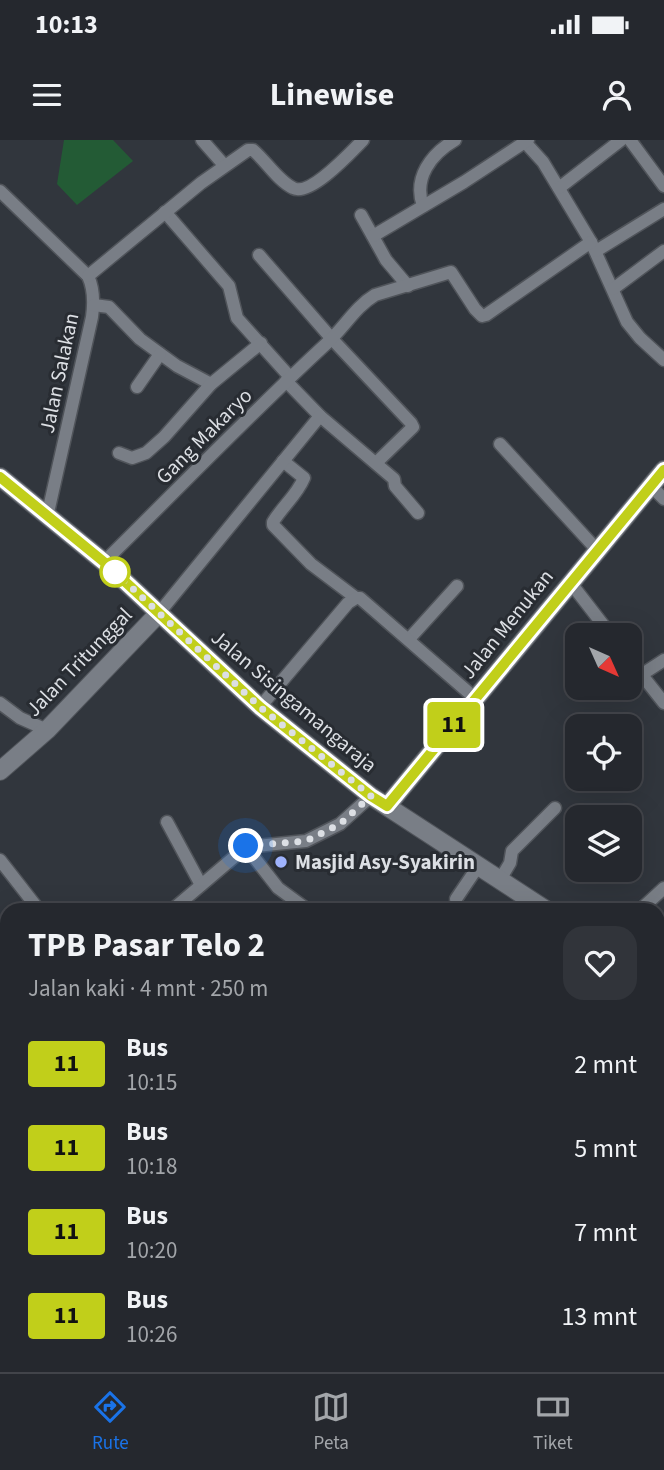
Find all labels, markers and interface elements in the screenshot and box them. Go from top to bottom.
text: 10:13 [35,6,98,43]
text: Linewise [270,72,394,118]
icon: menu [28,76,66,114]
icon: person [598,76,636,114]
street label: Jalan Salakan [32,310,86,436]
street label: Gang Makaryo [149,381,259,491]
unlabelled marker [100,557,130,587]
street label: Jalan Menukan [453,563,561,685]
street label: Jalan Tritunggal [19,601,139,723]
street label: Jalan Sisingamangaraja [205,623,383,779]
north arrow [565,623,642,700]
map controls [565,623,642,882]
line badge: 11 [422,702,486,748]
text: 11 [441,707,467,742]
button: locate [565,714,642,791]
button: layers [565,805,642,882]
your location [228,828,263,863]
place label: Masjid Asy-Syakirin [295,847,475,877]
marker: Masjid Asy-Syakirin [273,854,289,870]
text: TPB Pasar Telo 2 [28,922,265,969]
button: heart [563,926,637,1000]
text: Jalan kaki · 4 mnt · 250 m [28,972,268,1005]
text: Bus [126,1029,168,1066]
text: 11 [54,1046,79,1081]
text: 2 mnt [574,1046,637,1083]
text: 10:15 [126,1066,177,1099]
text: Bus [126,1113,168,1150]
text: 11 [54,1130,79,1165]
text: 5 mnt [574,1130,637,1167]
text: 10:18 [126,1150,177,1183]
text: Bus [126,1197,168,1234]
text: 11 [54,1214,79,1249]
text: 7 mnt [574,1214,637,1251]
text: 10:20 [126,1234,177,1267]
text: Bus [126,1281,168,1318]
text: 11 [54,1298,79,1333]
text: 13 mnt [561,1298,637,1335]
text: 10:26 [126,1318,177,1351]
tab: Rute [91,1388,129,1457]
tab: Peta [312,1388,350,1457]
tab: Tiket [533,1388,573,1457]

